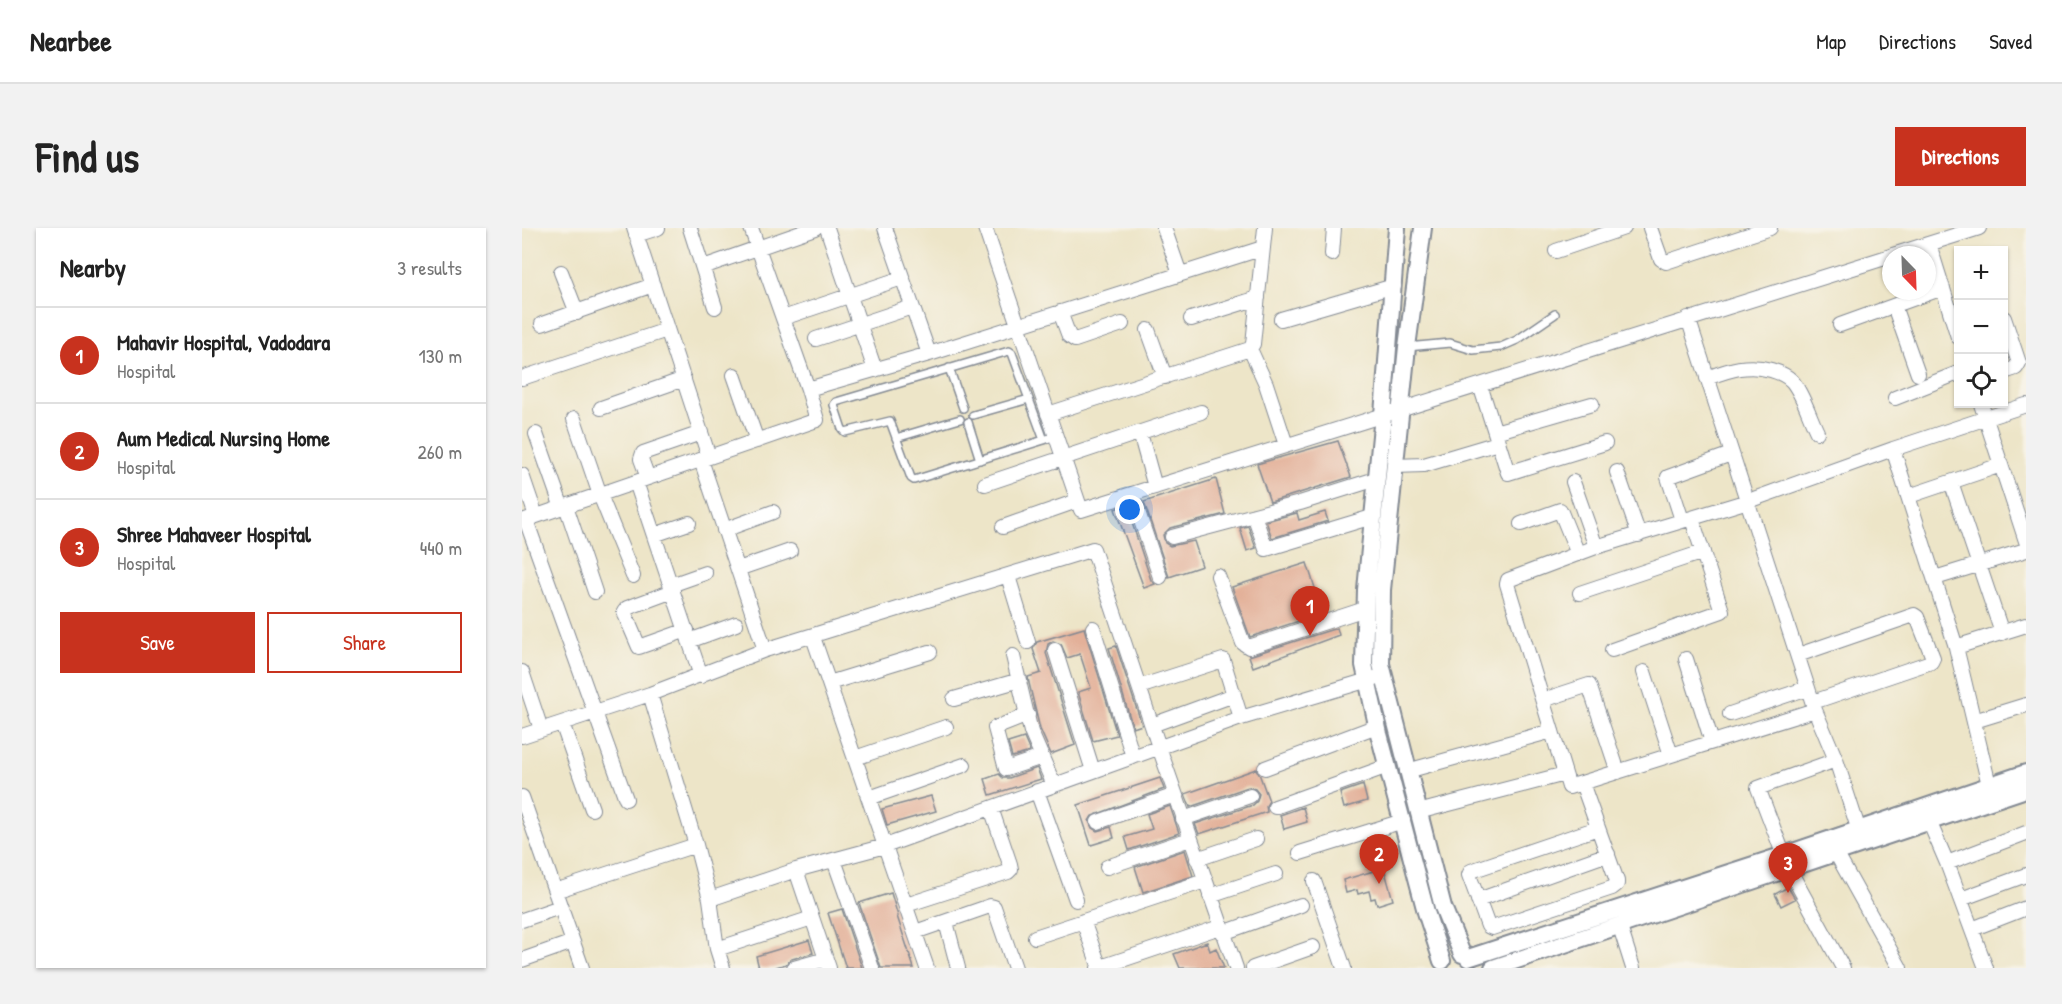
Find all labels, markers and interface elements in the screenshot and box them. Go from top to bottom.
text: Nearbee [30,22,112,60]
text: Map [1816,27,1846,56]
text: Directions [1879,27,1956,56]
text: Saved [1989,27,2032,56]
button: Directions [1895,127,2026,186]
text: Find us [36,128,139,185]
north arrow [1882,246,1936,300]
map controls [1954,246,2008,408]
button: + [1954,246,2008,300]
text: Nearby [60,250,126,285]
text: 3 results [397,254,462,281]
button: − [1954,300,2008,354]
text: Mahavir Hospital, Vadodara [117,327,330,357]
text: 1 [76,342,83,369]
text: 130 m [419,342,462,369]
button: locate [1954,354,2008,408]
text: Hospital [117,357,175,384]
text: Aum Medical Nursing Home [117,423,330,453]
text: 2 [75,438,84,465]
text: 260 m [418,438,462,465]
text: Hospital [117,453,175,480]
your location [1115,495,1144,524]
text: Shree Mahaveer Hospital [117,519,311,549]
text: 3 [75,534,84,561]
text: 440 m [420,534,462,561]
text: Hospital [117,549,175,576]
pin: 1 [1290,586,1330,636]
button: Save [60,612,255,673]
button: Share [267,612,462,673]
pin: 2 [1360,834,1398,884]
pin: 3 [1768,844,1808,893]

